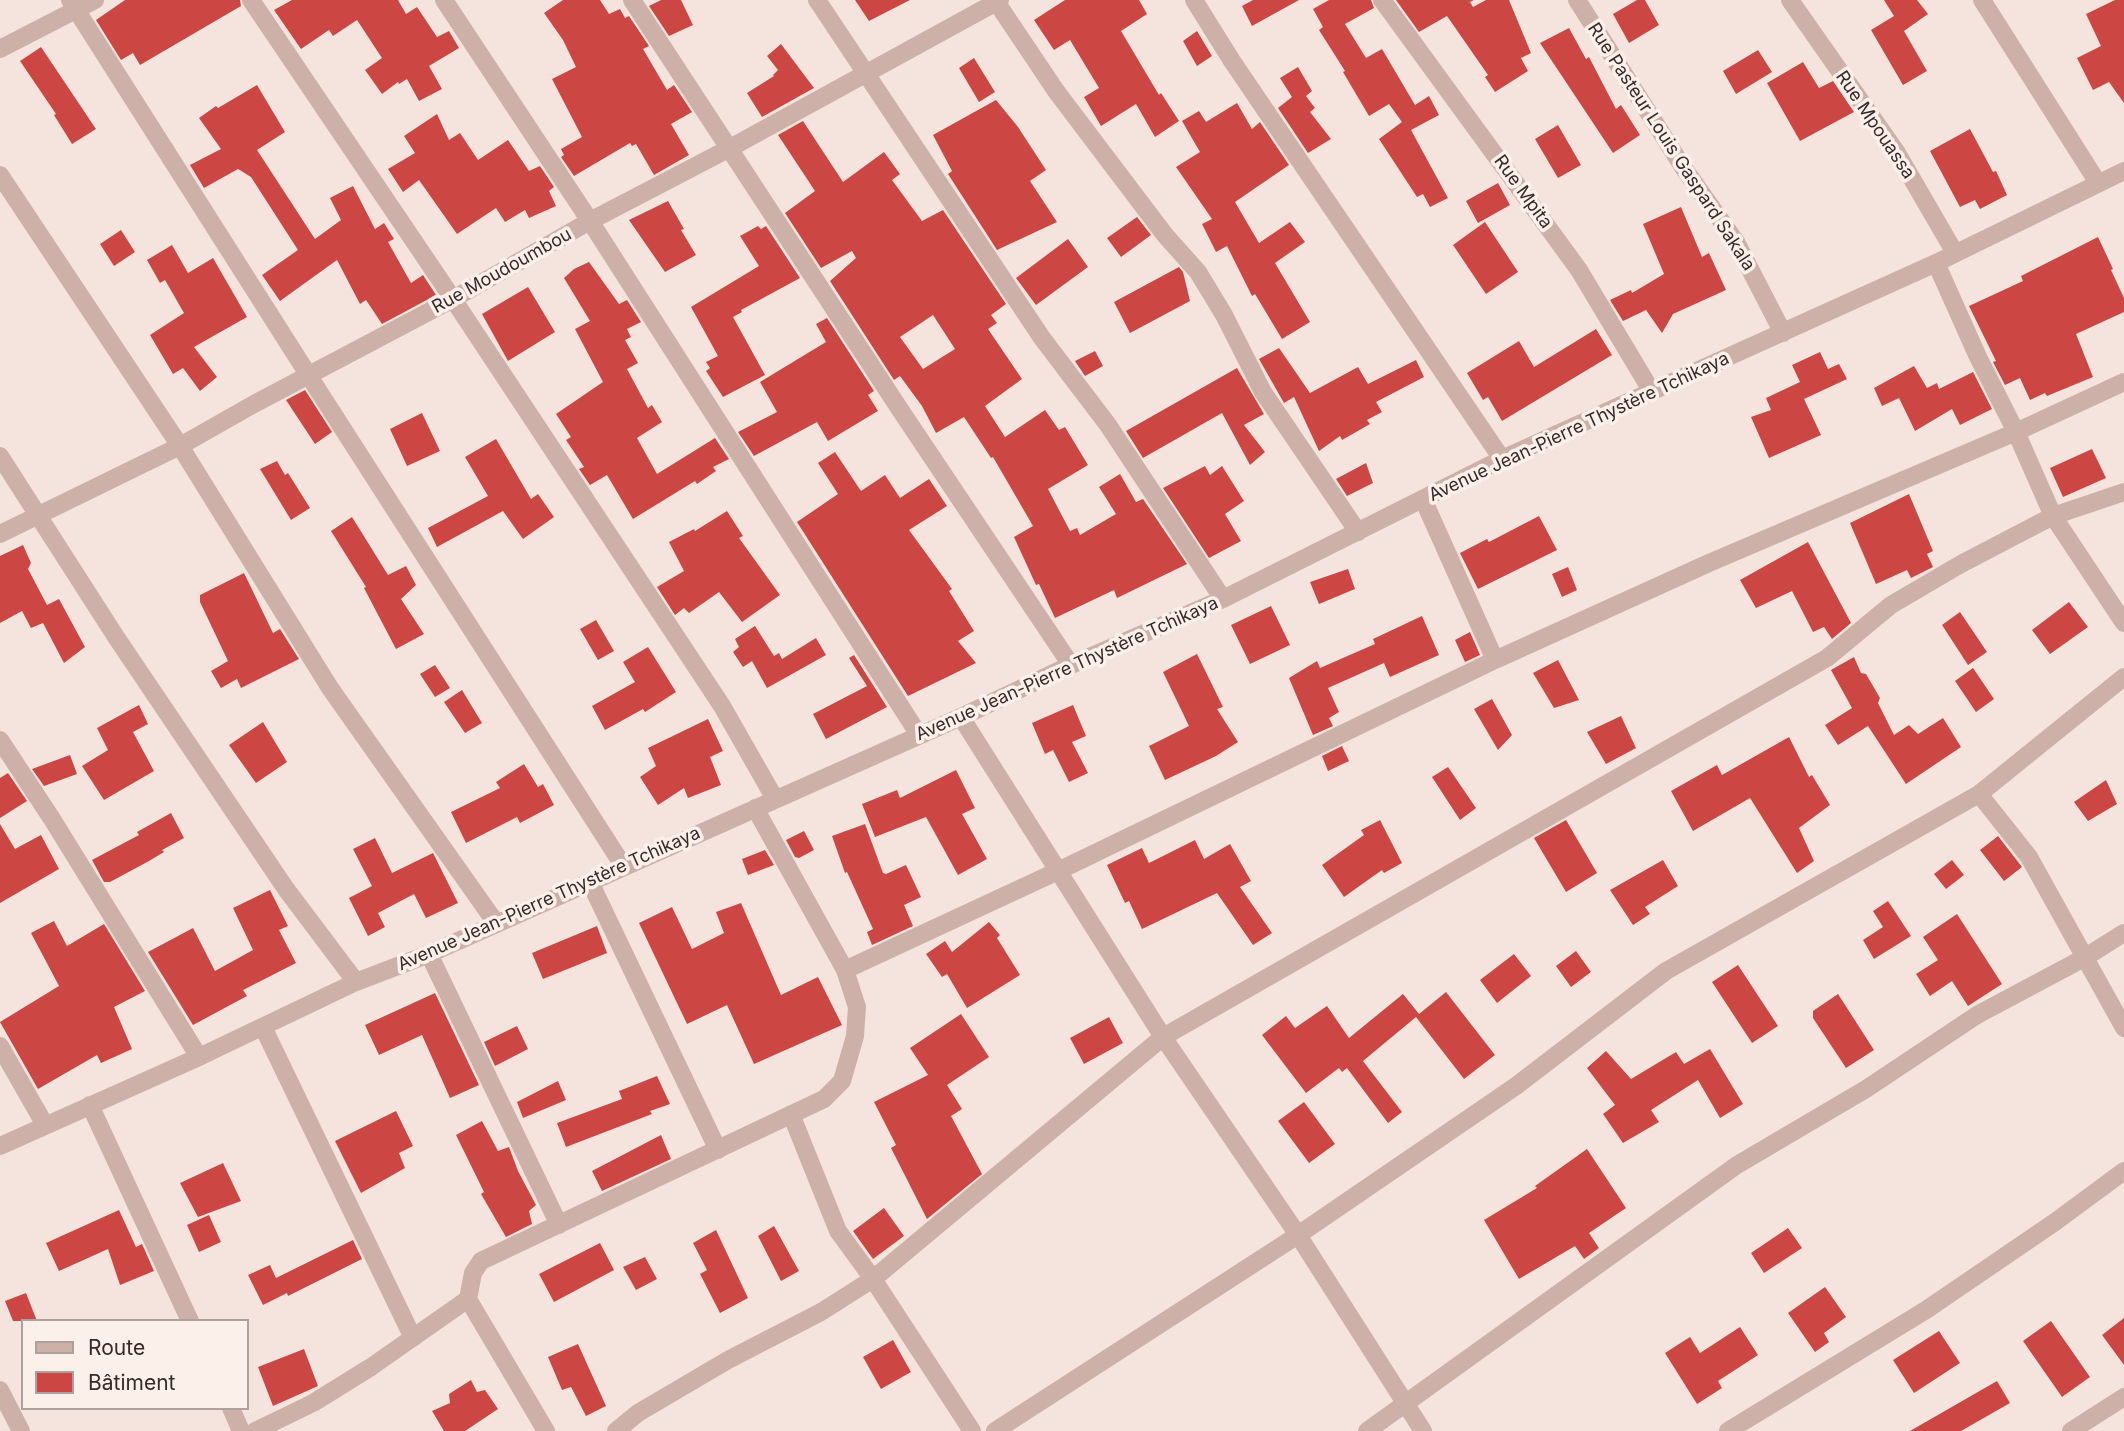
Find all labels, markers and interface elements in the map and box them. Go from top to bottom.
street label: Rue Pasteur Louis Gaspard Sakala [1583,19,1759,275]
street label: Rue Mpouassa [1831,67,1919,183]
street label: Rue Mpita [1489,151,1557,233]
street label: Rue Moudoumbou [428,224,576,318]
street label: Avenue Jean-Pierre Thystère Tchikaya [1425,348,1733,506]
street label: Avenue Jean-Pierre Thystère Tchikaya [912,592,1222,746]
street label: Avenue Jean-Pierre Thystère Tchikaya [394,822,704,976]
legend [21,1319,248,1410]
text: Route [88,1335,145,1360]
text: Bâtiment [88,1370,175,1395]

